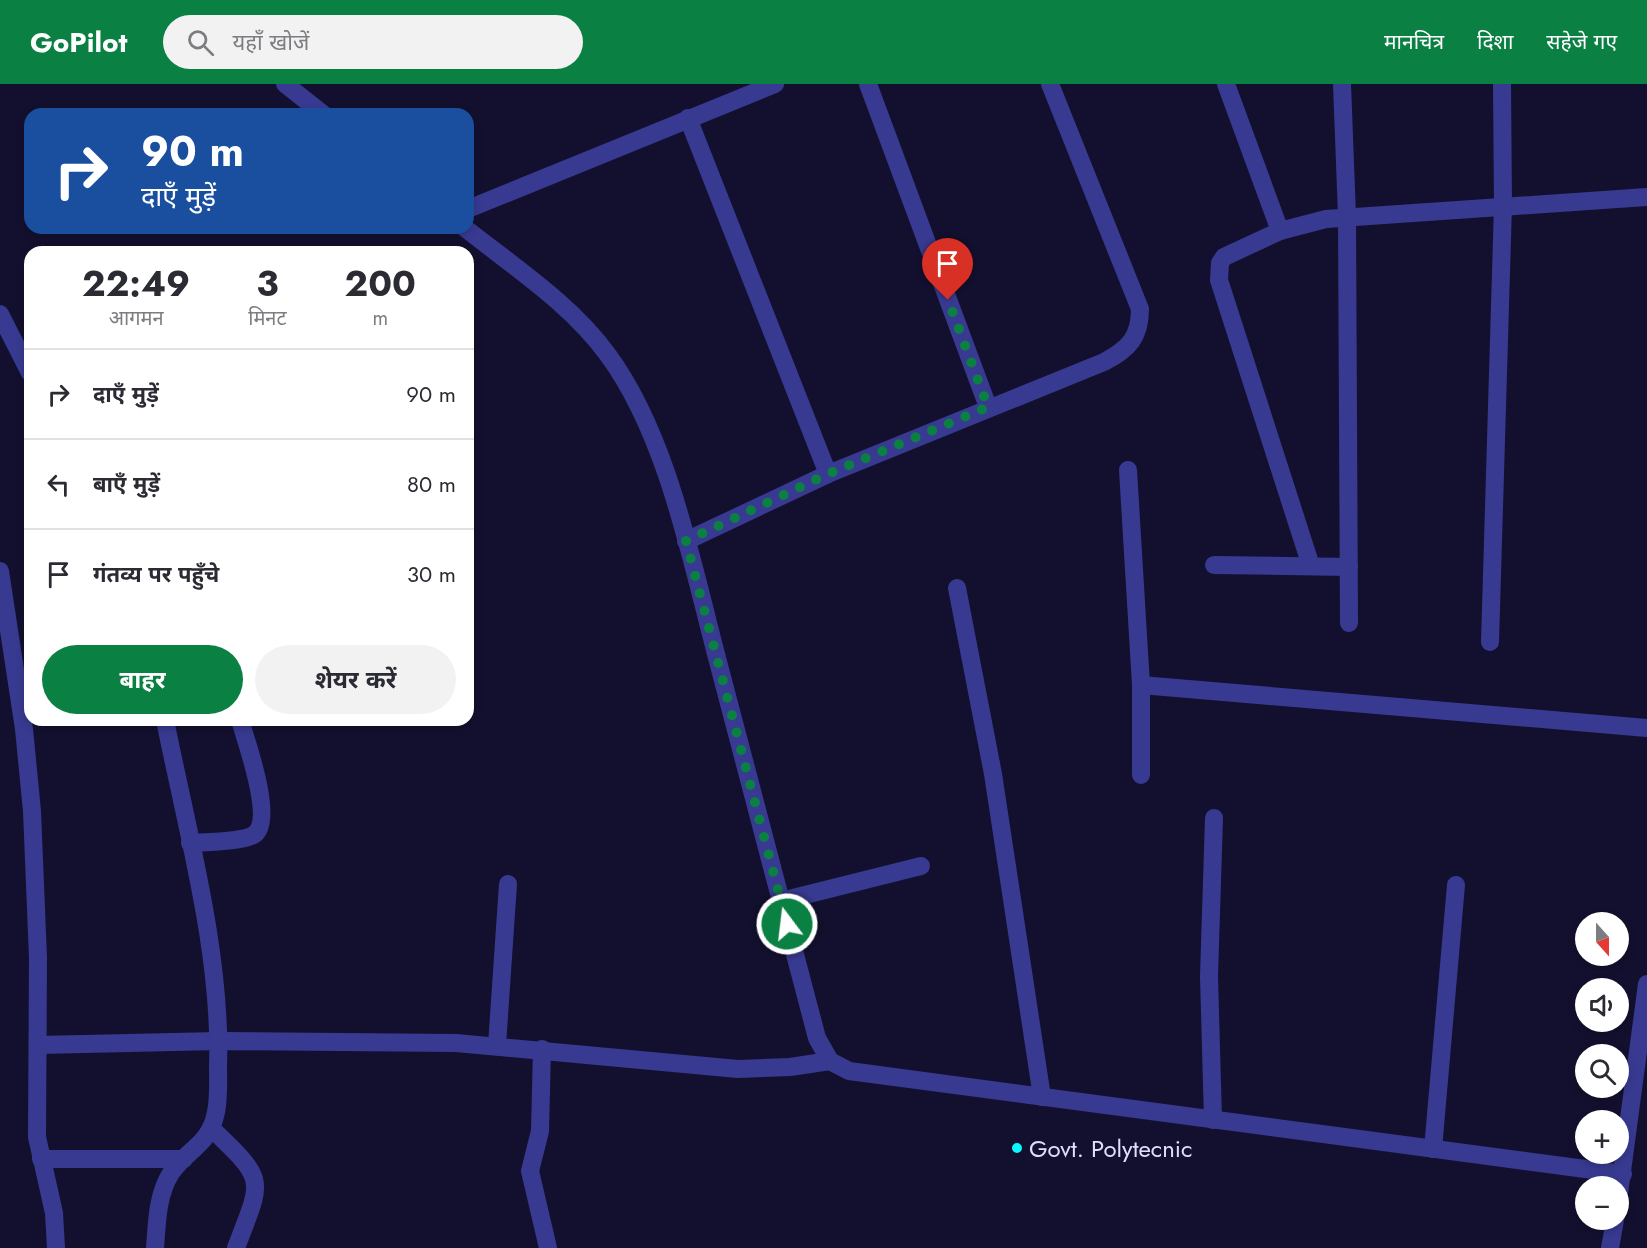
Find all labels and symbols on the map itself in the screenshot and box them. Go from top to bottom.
pin [922,238,973,300]
position arrow [755,892,819,956]
north arrow [1575,912,1629,966]
place label: Govt. Polytecnic [1029,1131,1193,1166]
marker: Govt. Polytecnic [1010,1141,1024,1155]

